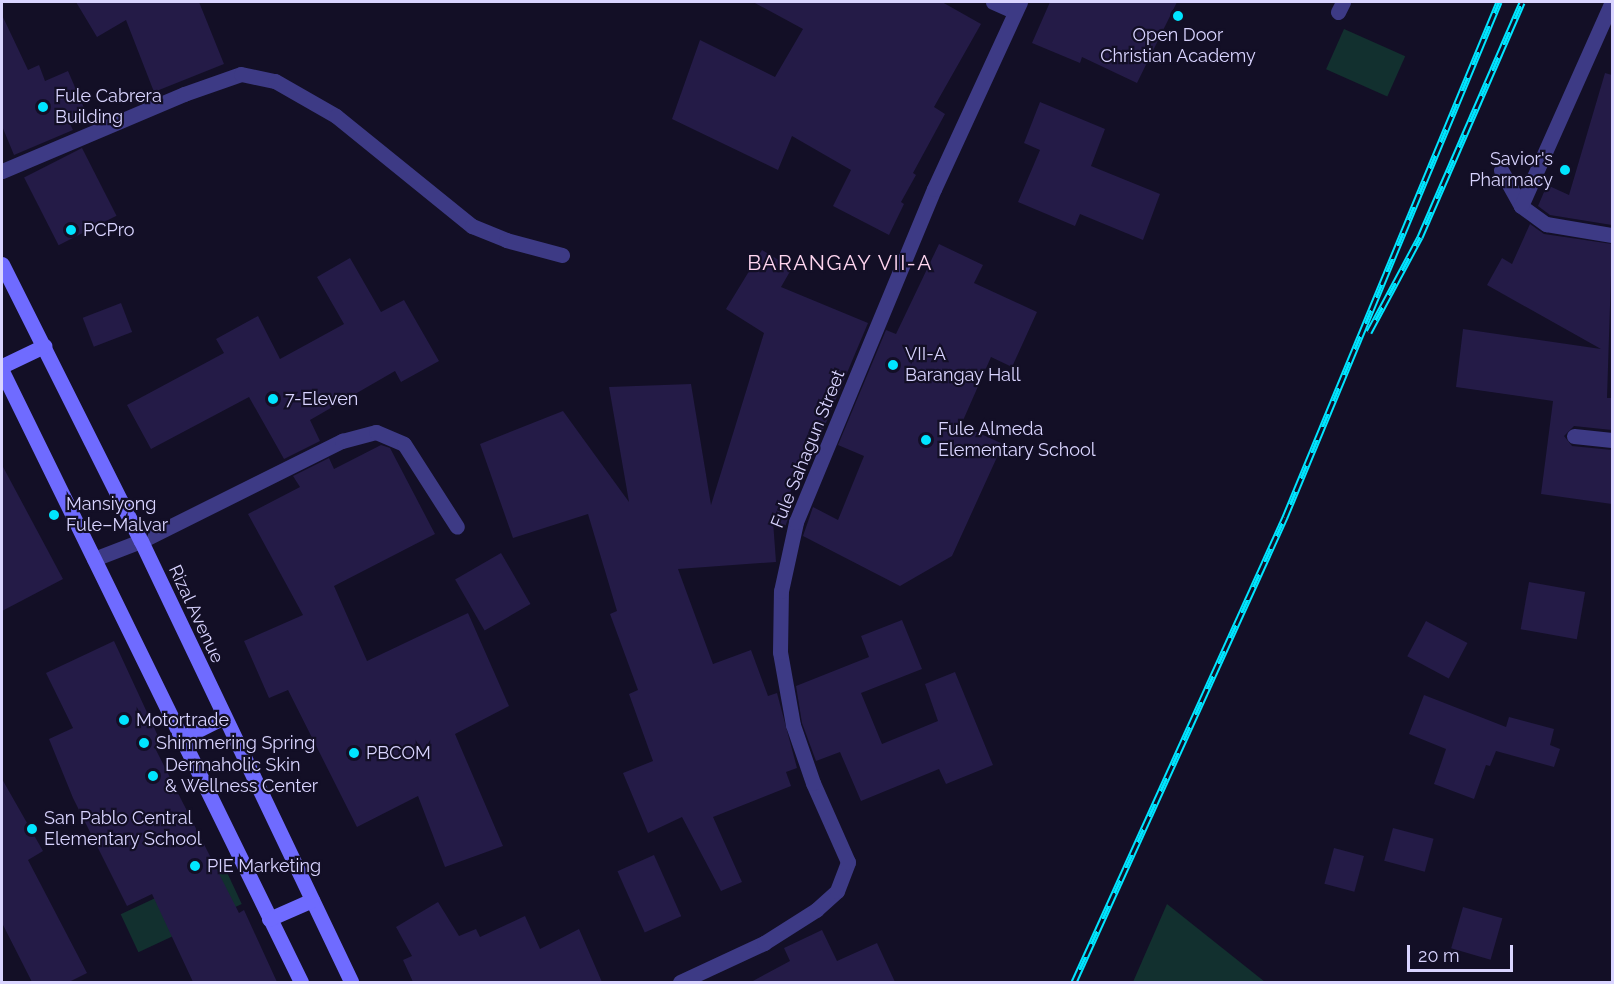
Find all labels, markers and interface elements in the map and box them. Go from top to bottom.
marker: Open Door Christian Academy [1171,9,1185,23]
place label: Open Door Christian Academy [1100,25,1256,68]
place label: Fule Cabrera Building [55,86,162,128]
marker: Fule Cabrera Building [36,100,50,114]
place label: Savior's Pharmacy [1469,149,1553,192]
marker: Savior's Pharmacy [1558,163,1572,177]
place label: PCPro [83,219,134,241]
marker: PCPro [64,223,78,237]
district label: BARANGAY VII-A [746,250,934,276]
place label: VII-A Barangay Hall [905,344,1021,386]
marker: VII-A Barangay Hall [886,358,900,372]
street label: Fule Sahagun Street [766,367,850,531]
place label: 7-Eleven [285,388,358,410]
marker: 7-Eleven [266,392,280,406]
place label: Fule Almeda Elementary School [938,419,1096,462]
marker: Fule Almeda Elementary School [919,433,933,447]
place label: Mansiyong Fule–Malvar [66,494,168,536]
marker: Mansiyong Fule–Malvar [47,508,61,522]
street label: Rizal Avenue [164,561,228,667]
place label: Motortrade [136,709,229,731]
marker: Motortrade [117,713,131,727]
place label: Shimmering Spring [156,732,315,754]
marker: Shimmering Spring [137,736,151,750]
place label: PBCOM [366,742,431,764]
marker: PBCOM [347,746,361,760]
place label: Dermaholic Skin & Wellness Center [165,755,319,798]
marker: Dermaholic Skin & Wellness Center [146,769,160,783]
place label: San Pablo Central Elementary School [44,808,202,850]
marker: San Pablo Central Elementary School [25,822,39,836]
place label: PIE Marketing [207,855,321,877]
marker: PIE Marketing [188,859,202,873]
scale bar [1410,933,1516,971]
text: 20 m [1418,945,1460,966]

